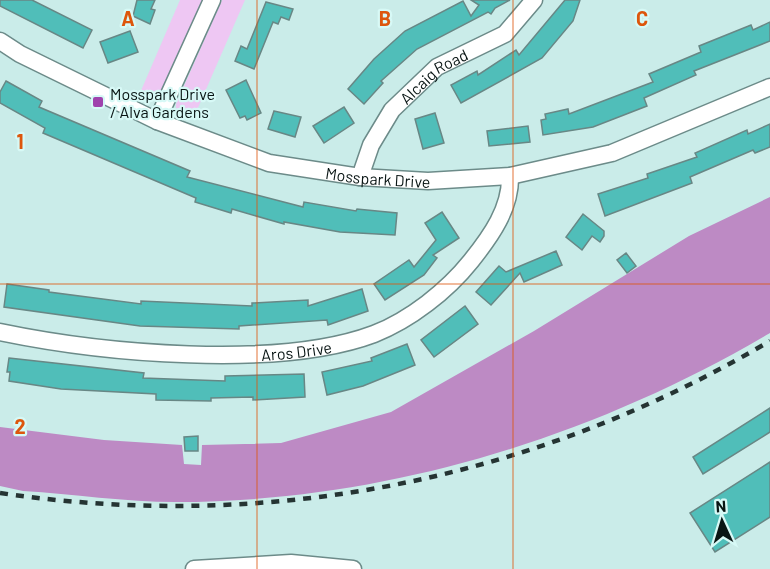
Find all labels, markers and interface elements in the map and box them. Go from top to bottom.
text: A [121,6,135,30]
text: B [379,6,391,30]
text: C [636,6,648,30]
street label: Alcaig Road [395,44,471,107]
place label: Mosspark Drive / Alva Gardens [110,84,215,121]
marker: Mosspark Drive / Alva Gardens [91,95,105,109]
text: 1 [16,129,24,153]
street label: Mosspark Drive [324,162,431,191]
street label: Aros Drive [261,336,333,363]
text: 2 [14,414,26,438]
north arrow [692,491,752,551]
text: N [715,496,727,515]

